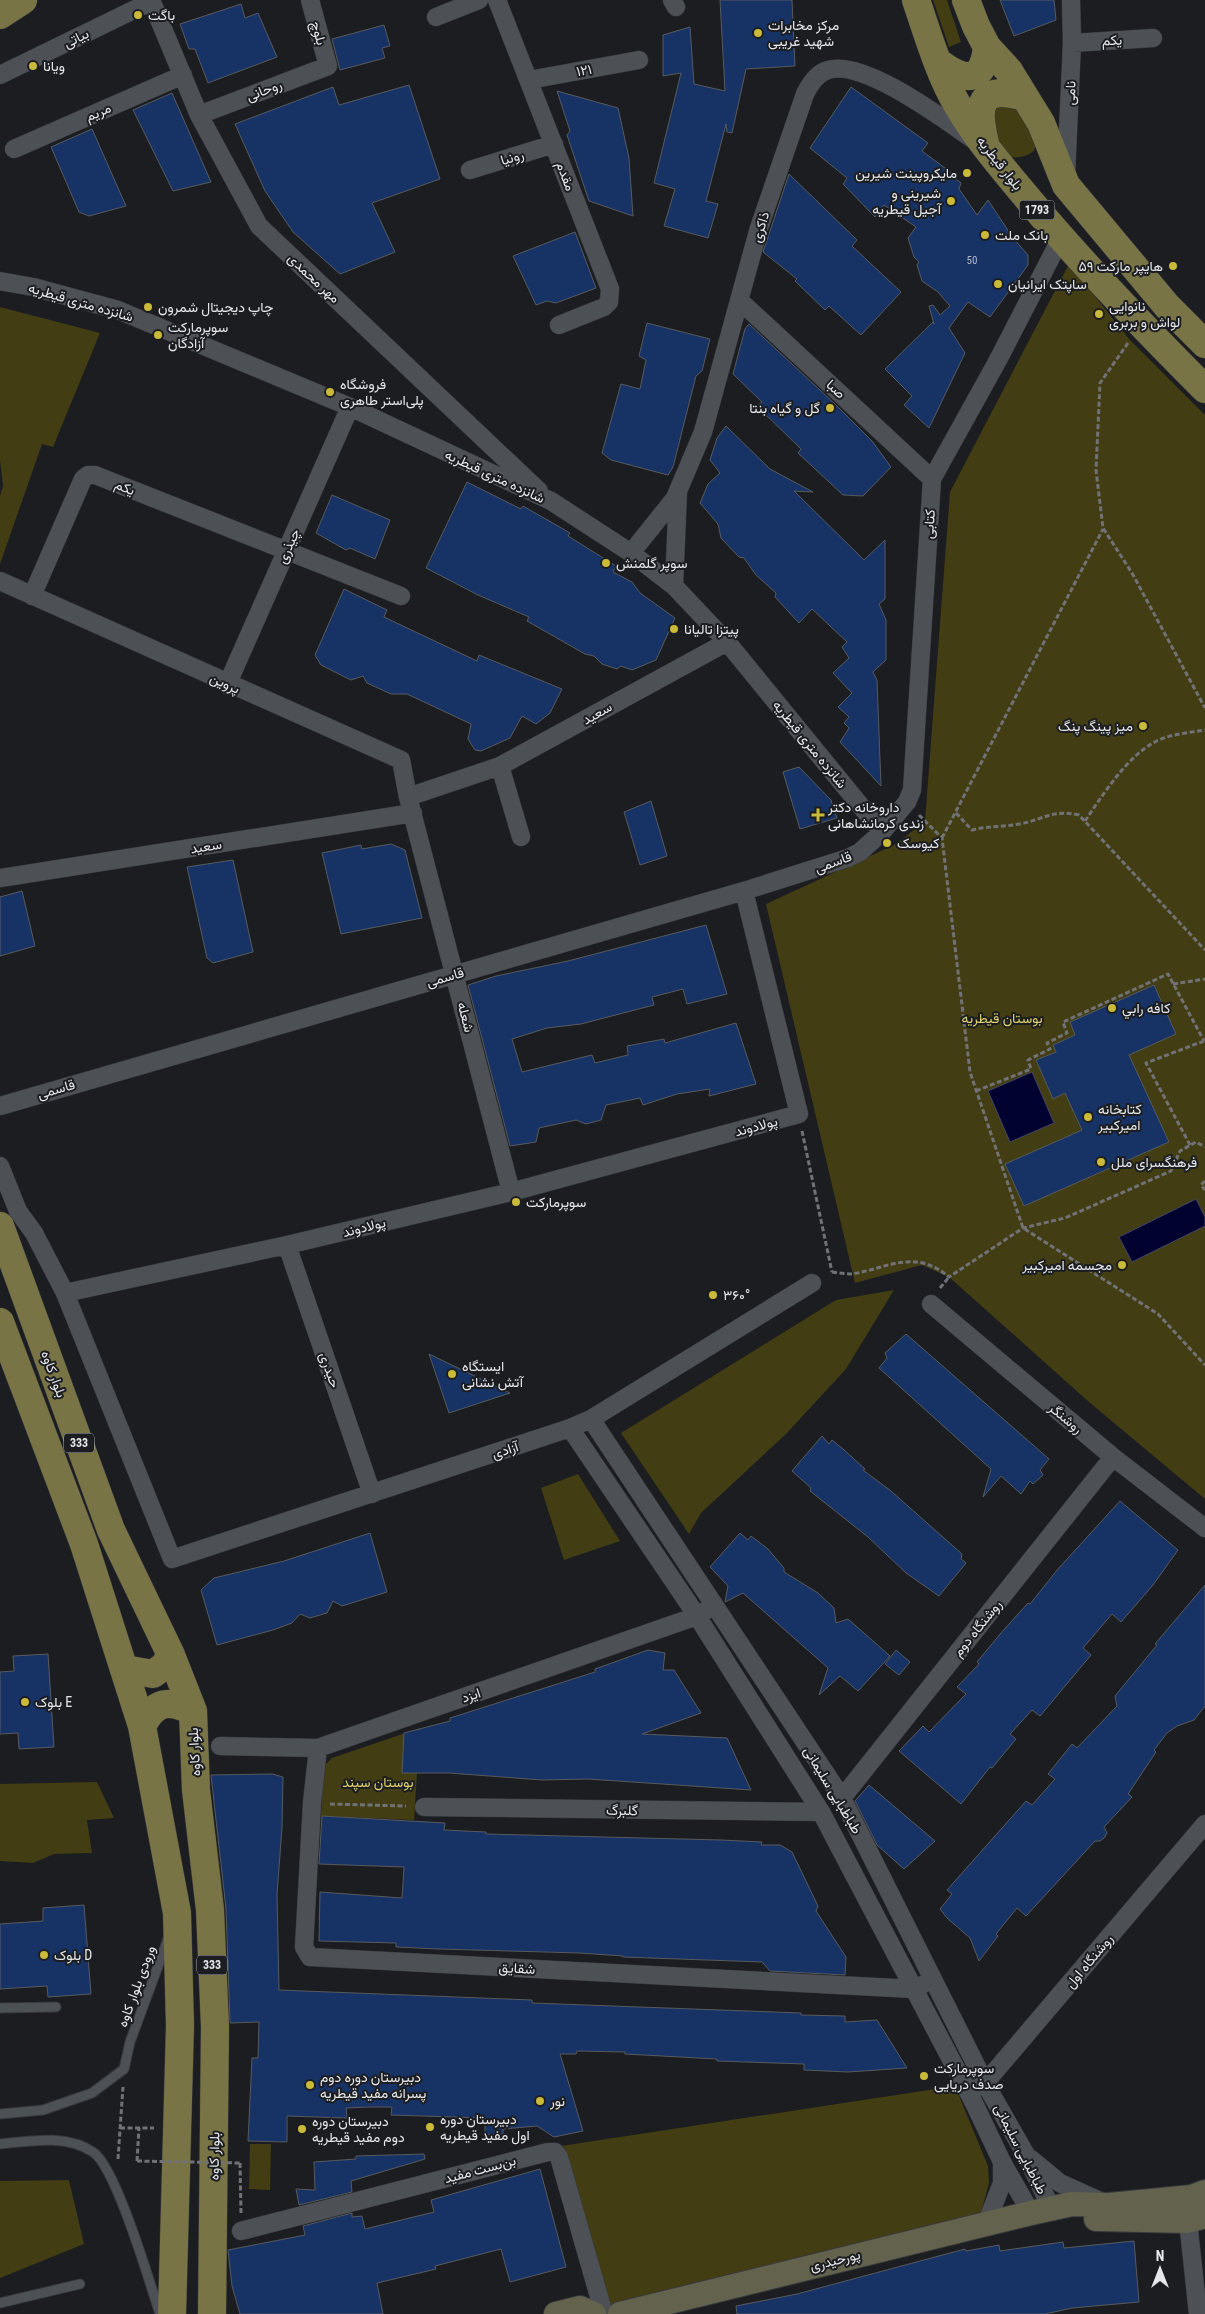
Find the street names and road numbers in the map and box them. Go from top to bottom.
street label: بلوچ [305,19,330,48]
street label: بیاتی [61,25,92,52]
street label: یکم [1101,31,1123,50]
street label: ١٢١ [575,61,593,79]
street label: روحانی [244,76,285,105]
street label: نامی [1062,80,1079,106]
street label: مریم [83,99,114,126]
street label: بلوار قیطریه [973,133,1026,194]
street label: رونیا [498,146,526,169]
street label: مقدم [552,159,579,193]
road number: 1793 [1020,200,1054,220]
street label: ذاکری [748,209,773,245]
street label: مهر محمدی [284,250,343,307]
street label: شانزده متری قیطریه [26,279,135,326]
street label: صبا [822,376,849,403]
street label: شانزده متری قیطریه [442,446,547,507]
street label: یکم [112,476,137,499]
street label: کتابی [920,509,939,539]
street label: چیذری [273,526,305,567]
street label: پروین [207,669,243,699]
street label: شانزده متری قیطریه [769,697,850,792]
street label: سعید [579,698,615,728]
street label: سعید [189,836,223,856]
street label: قاسمی [812,848,854,877]
street label: قاسمی [424,964,466,991]
street label: شعله [454,1000,478,1034]
street label: قاسمی [35,1076,77,1103]
street label: پولادوند [733,1113,780,1141]
street label: پولادوند [341,1214,388,1242]
street label: بلوار کاوه [37,1348,70,1400]
street label: حیدری [316,1350,344,1390]
street label: روشنگر [1044,1399,1086,1438]
road number: 333 [64,1434,94,1452]
street label: آزادی [490,1438,522,1463]
street label: روشنگاه دوم [949,1596,1006,1660]
street label: ایزد [459,1684,483,1707]
street label: بلوار کاوه [185,1727,204,1777]
street label: طباطبایی سلیمانی [800,1743,865,1837]
street label: گلبرگ [606,1802,638,1819]
street label: روشنگاه اول [1062,1931,1118,1993]
street label: ورودی بلوار کاوه [114,1943,159,2029]
road number: 333 [197,1956,227,1974]
street label: شقایق [498,1959,536,1978]
street label: طباطبایی سلیمانی [990,2101,1051,2197]
street label: بلوار کاوه [206,2132,223,2180]
street label: بن‌بست مفید [442,2152,518,2187]
street label: پورحیدری [808,2246,862,2276]

